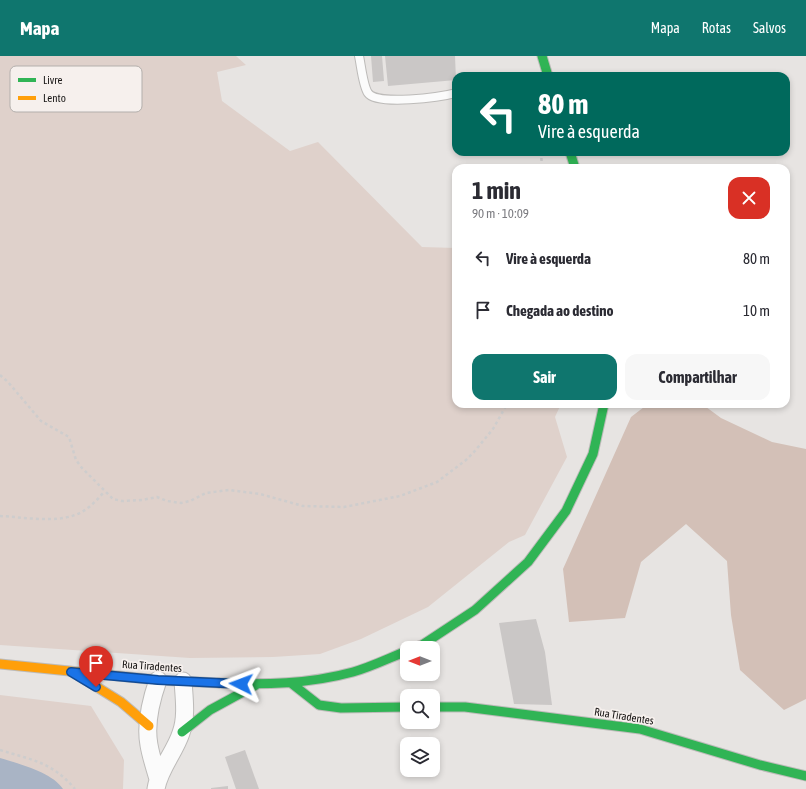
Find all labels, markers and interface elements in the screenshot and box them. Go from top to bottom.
text: Mapa [20,17,59,39]
text: Mapa [651,20,680,36]
text: Rotas [702,20,731,36]
text: Salvos [753,20,786,36]
legend [10,66,142,112]
text: Livre [43,74,63,86]
icon: left [472,88,524,140]
text: 80 m [538,88,588,120]
text: Lento [43,92,66,104]
text: Vire à esquerda [538,121,640,142]
text: 1 min [472,177,521,204]
button: close [728,177,770,219]
text: 90 m · 10:09 [472,206,529,221]
icon: left [472,247,494,269]
text: Vire à esquerda [506,250,591,267]
text: 80 m [743,250,770,267]
icon: arrive [472,299,494,321]
text: Chegada ao destino [506,302,614,319]
text: 10 m [743,302,770,319]
button: Sair [472,354,617,400]
button: Compartilhar [625,354,770,400]
north arrow [400,641,440,681]
map controls [400,641,440,777]
pin [79,646,113,687]
icon: arrive [85,652,107,674]
street label: Rua Tiradentes [122,658,183,674]
position arrow [220,663,262,705]
button: search [400,689,440,729]
street label: Rua Tiradentes [593,705,655,727]
button: layers [400,737,440,777]

